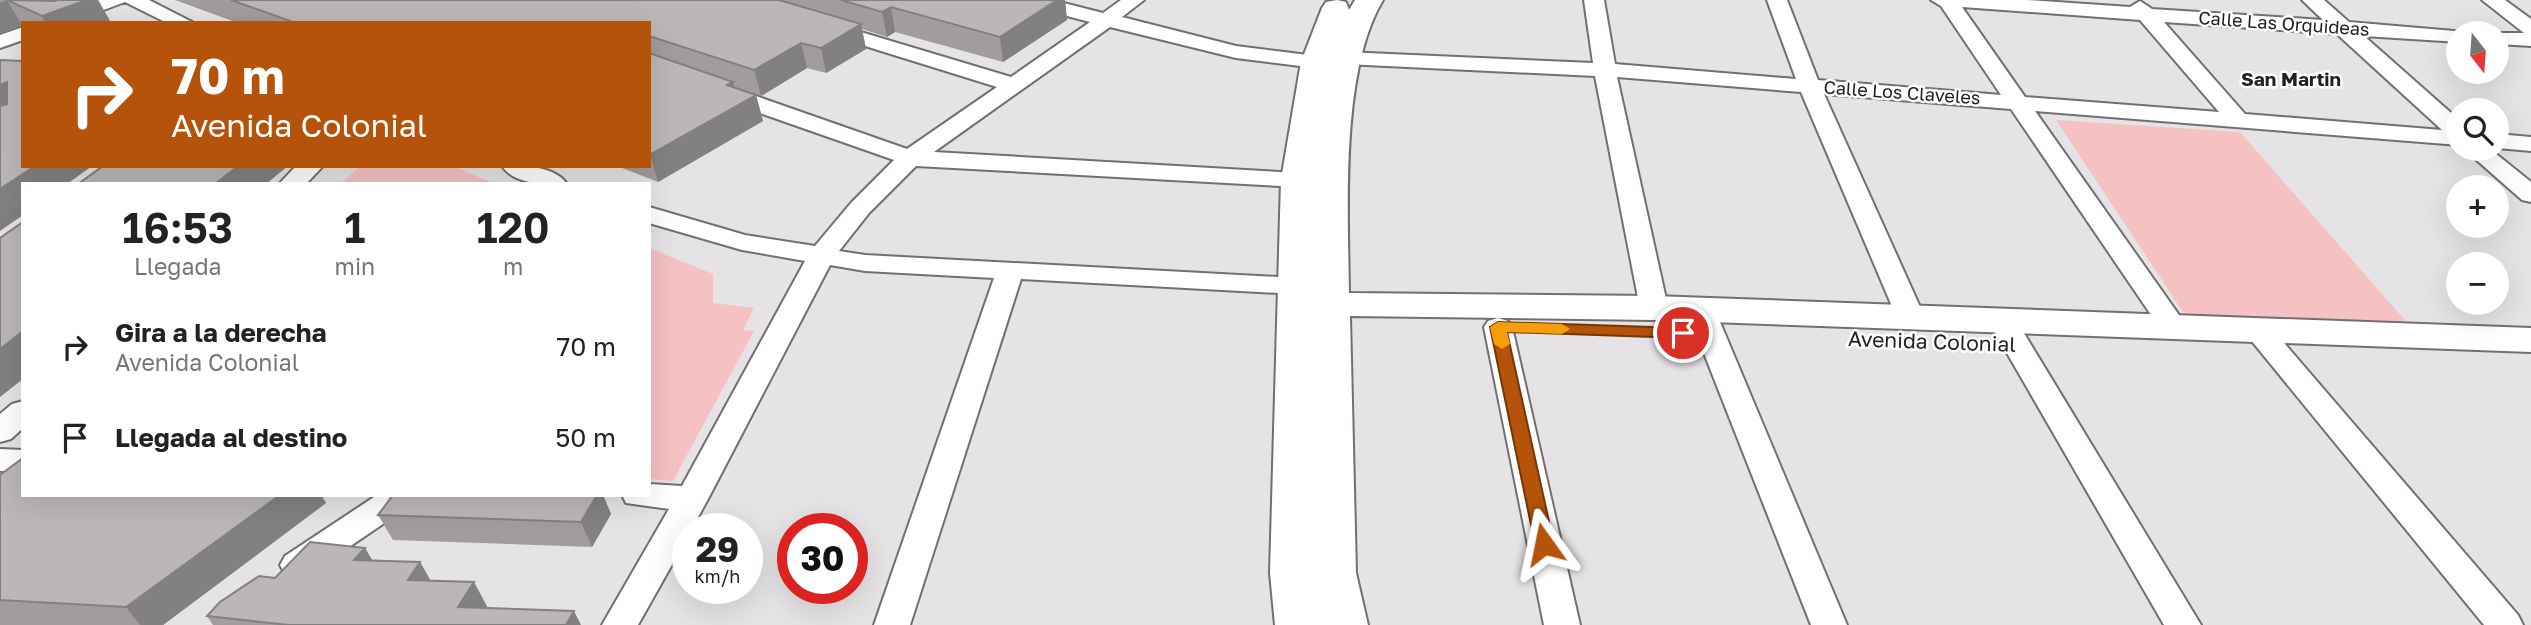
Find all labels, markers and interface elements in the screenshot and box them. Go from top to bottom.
street label: Calle Las Orquideas [2198,6,2370,40]
north arrow [2446,21,2510,84]
map controls [2446,21,2509,315]
text: 70 m [171,46,285,105]
icon: right [56,49,147,140]
district label: San Martin [2241,67,2341,90]
street label: Calle Los Claveles [1823,76,1981,108]
button: search [2446,98,2509,161]
text: Avenida Colonial [171,106,427,144]
button: + [2446,175,2509,238]
text: 16:53 [122,202,233,252]
text: 1 [344,202,365,252]
text: 120 [477,202,550,252]
text: Llegada [134,252,222,280]
text: min [335,252,375,280]
text: m [503,252,523,280]
button: − [2446,252,2509,315]
pin [1653,303,1713,363]
icon: arrive [1664,314,1702,352]
text: Gira a la derecha [115,317,327,348]
street label: Avenida Colonial [1848,325,2016,357]
icon: right [56,328,94,366]
text: 70 m [557,331,616,362]
text: Avenida Colonial [115,348,299,376]
icon: arrive [56,419,94,457]
text: Llegada al destino [115,422,347,453]
text: 50 m [555,422,616,453]
position arrow [1507,507,1581,581]
speed limit sign: 30 [777,513,868,604]
text: 29 [696,528,739,570]
text: km/h [695,565,740,587]

